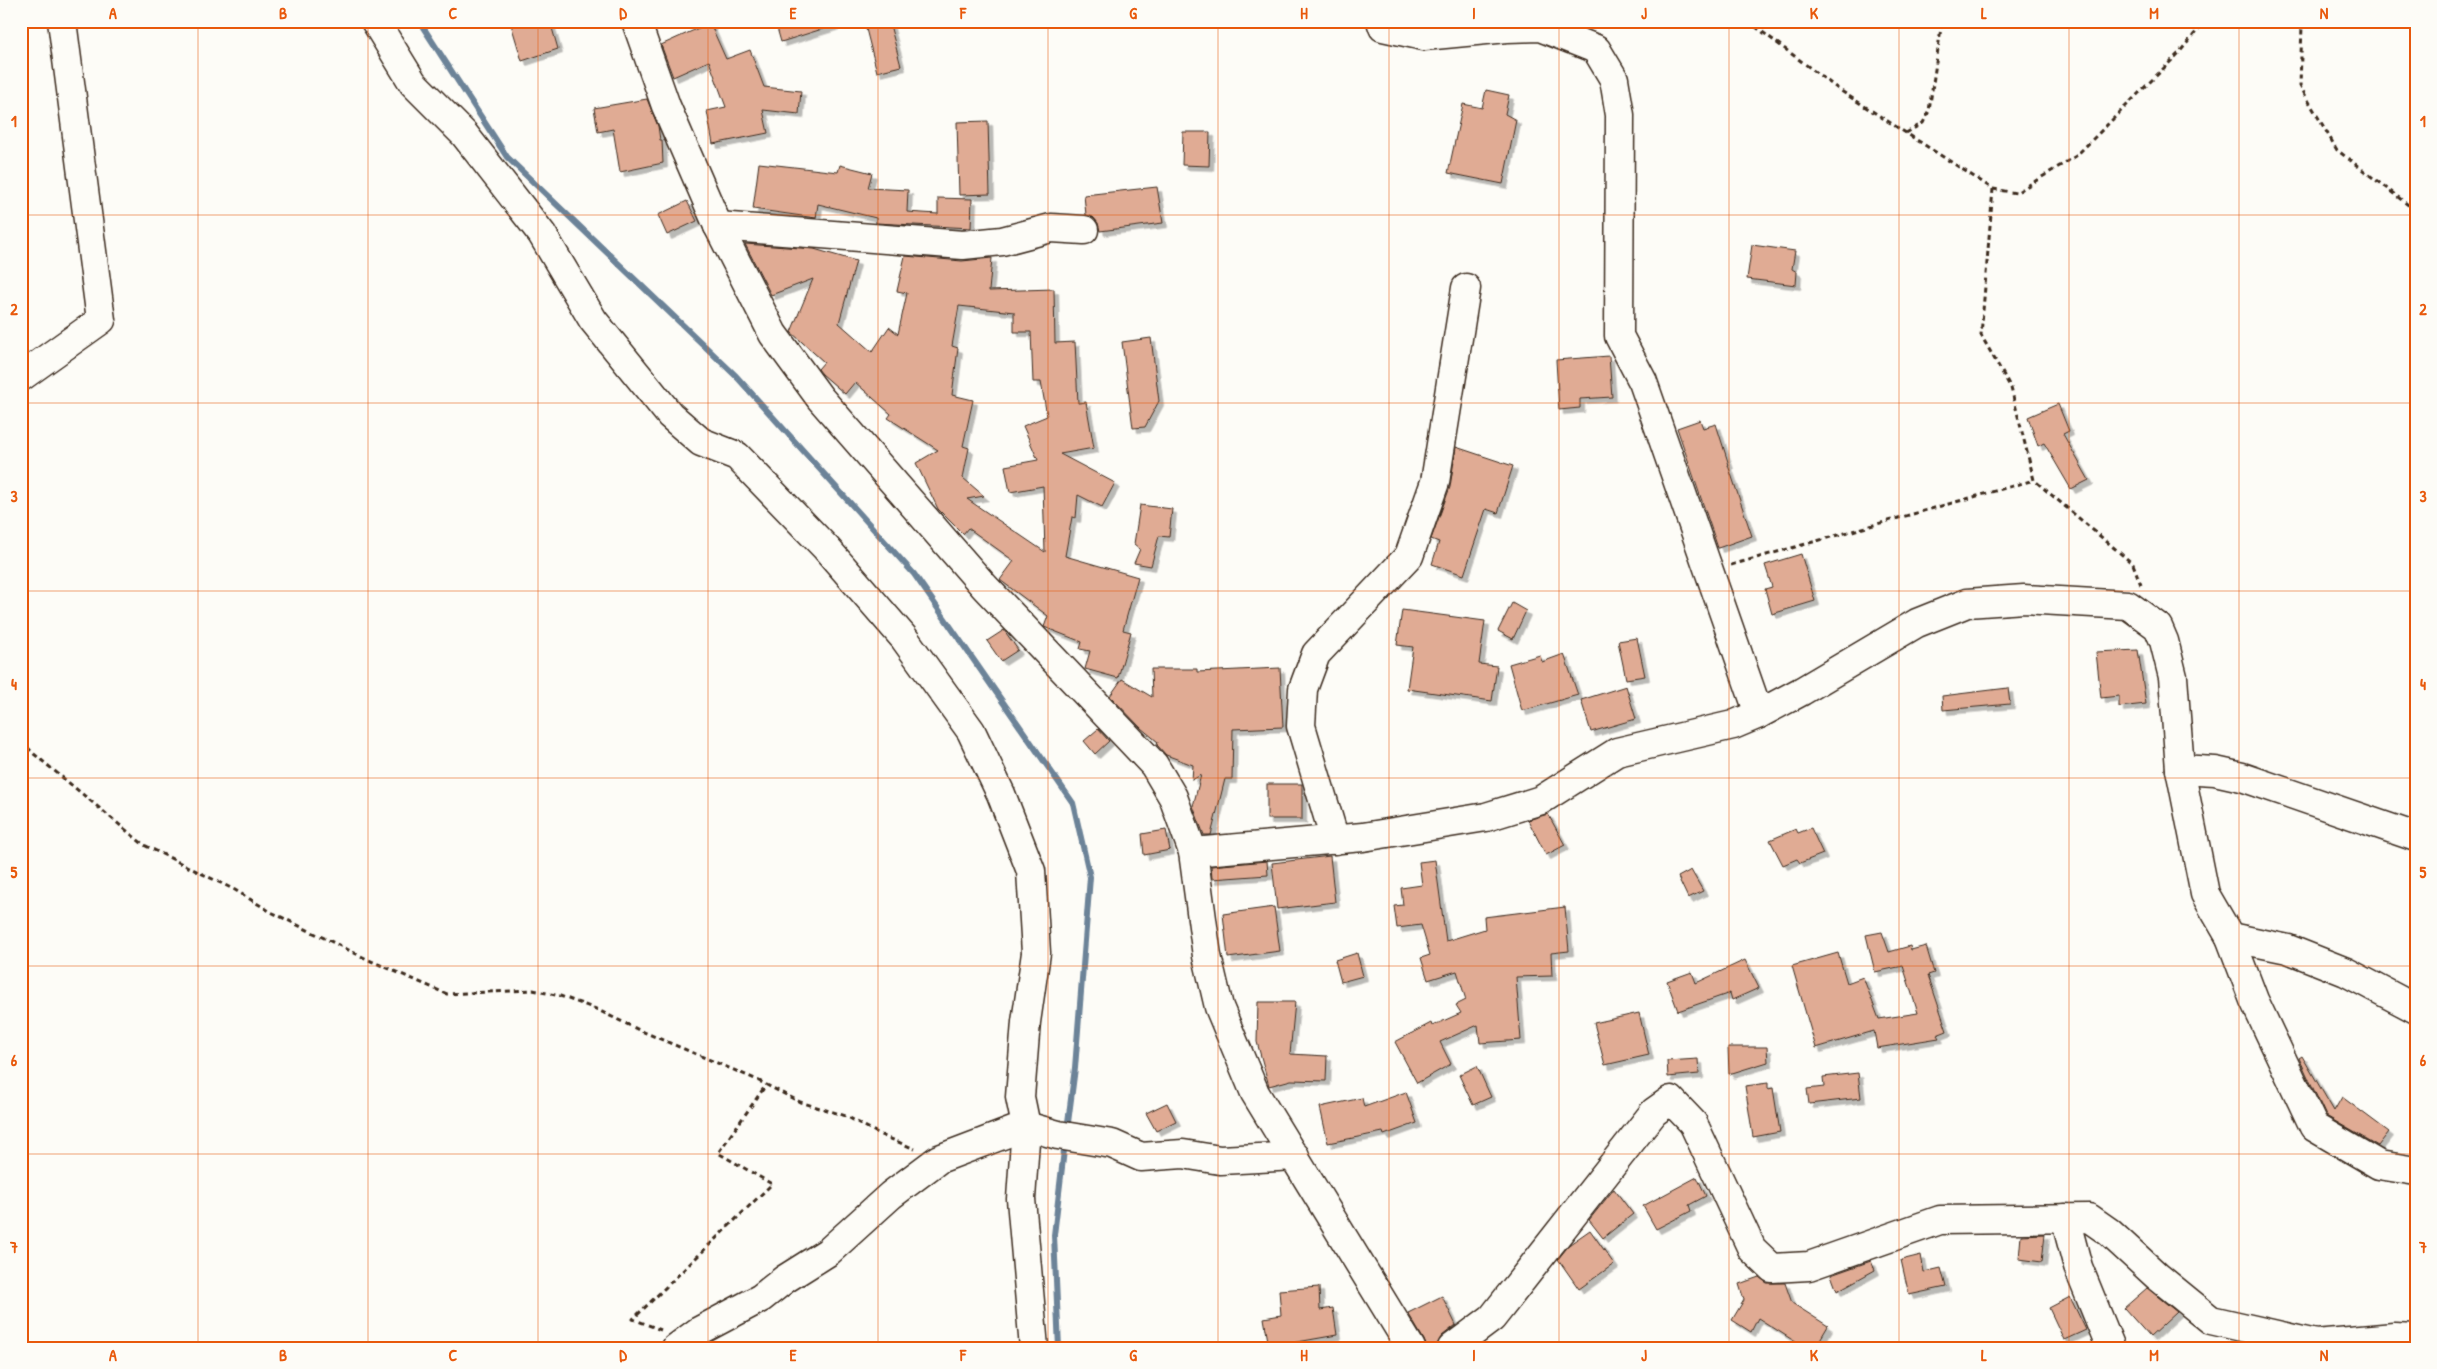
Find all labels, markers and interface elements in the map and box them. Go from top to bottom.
text: A [109,2,117,24]
text: B [279,2,287,24]
text: C [449,2,458,24]
text: D [619,2,627,24]
text: E [789,2,797,24]
text: F [959,2,967,24]
text: G [1129,2,1137,24]
text: H [1300,2,1308,24]
text: I [1472,2,1476,24]
text: J [1641,2,1647,24]
text: K [1810,2,1819,24]
text: L [1981,2,1987,24]
text: M [2149,2,2159,24]
text: N [2320,2,2329,24]
text: 1 [11,110,17,132]
text: 1 [2420,110,2426,132]
text: 2 [10,298,18,320]
text: 2 [2419,298,2427,320]
text: 3 [10,485,18,507]
text: 3 [2419,485,2427,507]
text: 4 [11,673,17,695]
text: 4 [2420,673,2426,695]
text: 5 [11,861,18,883]
text: 5 [2420,861,2427,883]
text: 6 [11,1049,18,1071]
text: 6 [2420,1049,2427,1071]
text: 7 [9,1236,18,1258]
text: 7 [2418,1236,2427,1258]
text: A [109,1344,117,1366]
text: B [279,1344,287,1366]
text: C [449,1344,458,1366]
text: D [619,1344,627,1366]
text: E [789,1344,797,1366]
text: F [959,1344,967,1366]
text: G [1129,1344,1137,1366]
text: H [1300,1344,1308,1366]
text: I [1472,1344,1476,1366]
text: J [1641,1344,1647,1366]
text: K [1810,1344,1819,1366]
text: L [1981,1344,1987,1366]
text: M [2149,1344,2159,1366]
text: N [2320,1344,2329,1366]

